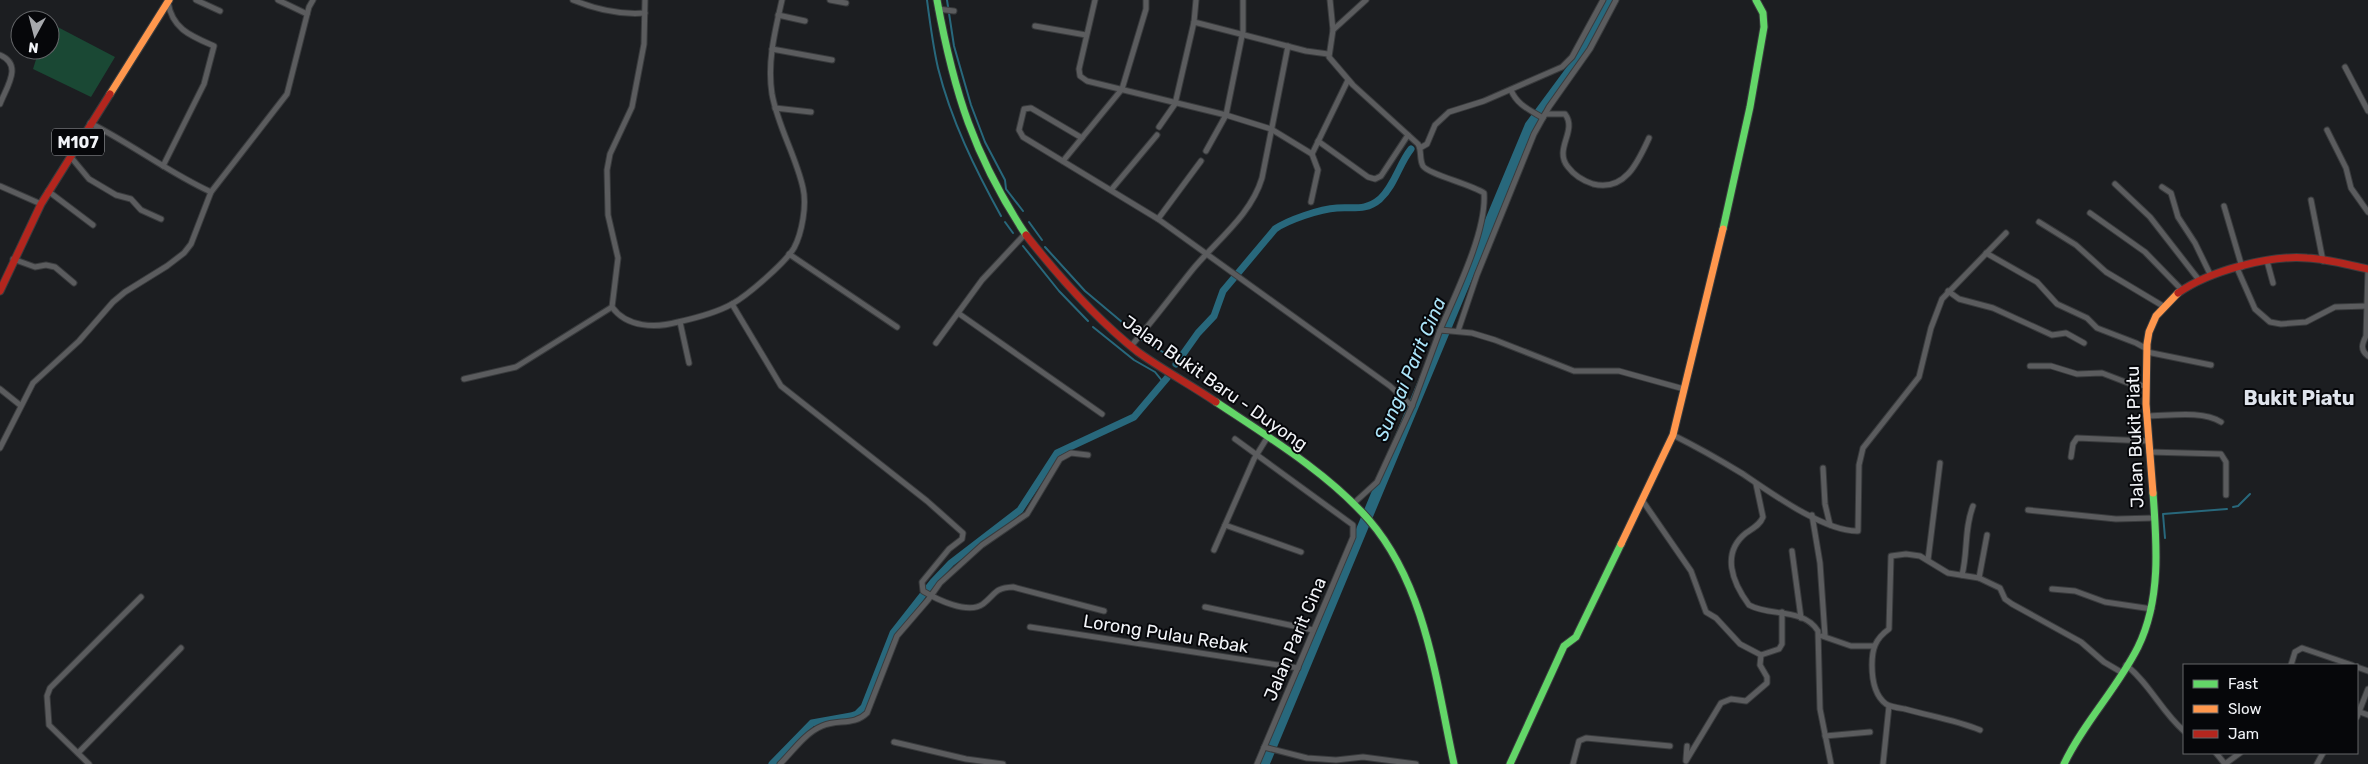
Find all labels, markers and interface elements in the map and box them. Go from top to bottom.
north arrow [10,10,60,60]
text: N [27,38,40,56]
road number: M107 [52,128,104,156]
water label: Sungai Parit Cina [1369,294,1451,444]
street label: Jalan Bukit Baru - Duyong [1118,311,1312,455]
street label: Jalan Bukit Piatu [2122,365,2148,509]
district label: Bukit Piatu [2243,386,2355,410]
street label: Jalan Parit Cina [1259,574,1331,704]
street label: Lorong Pulau Rebak [1082,610,1251,658]
legend [2183,664,2358,754]
text: Fast [2228,675,2258,693]
text: Slow [2228,700,2261,718]
text: Jam [2228,725,2259,743]

